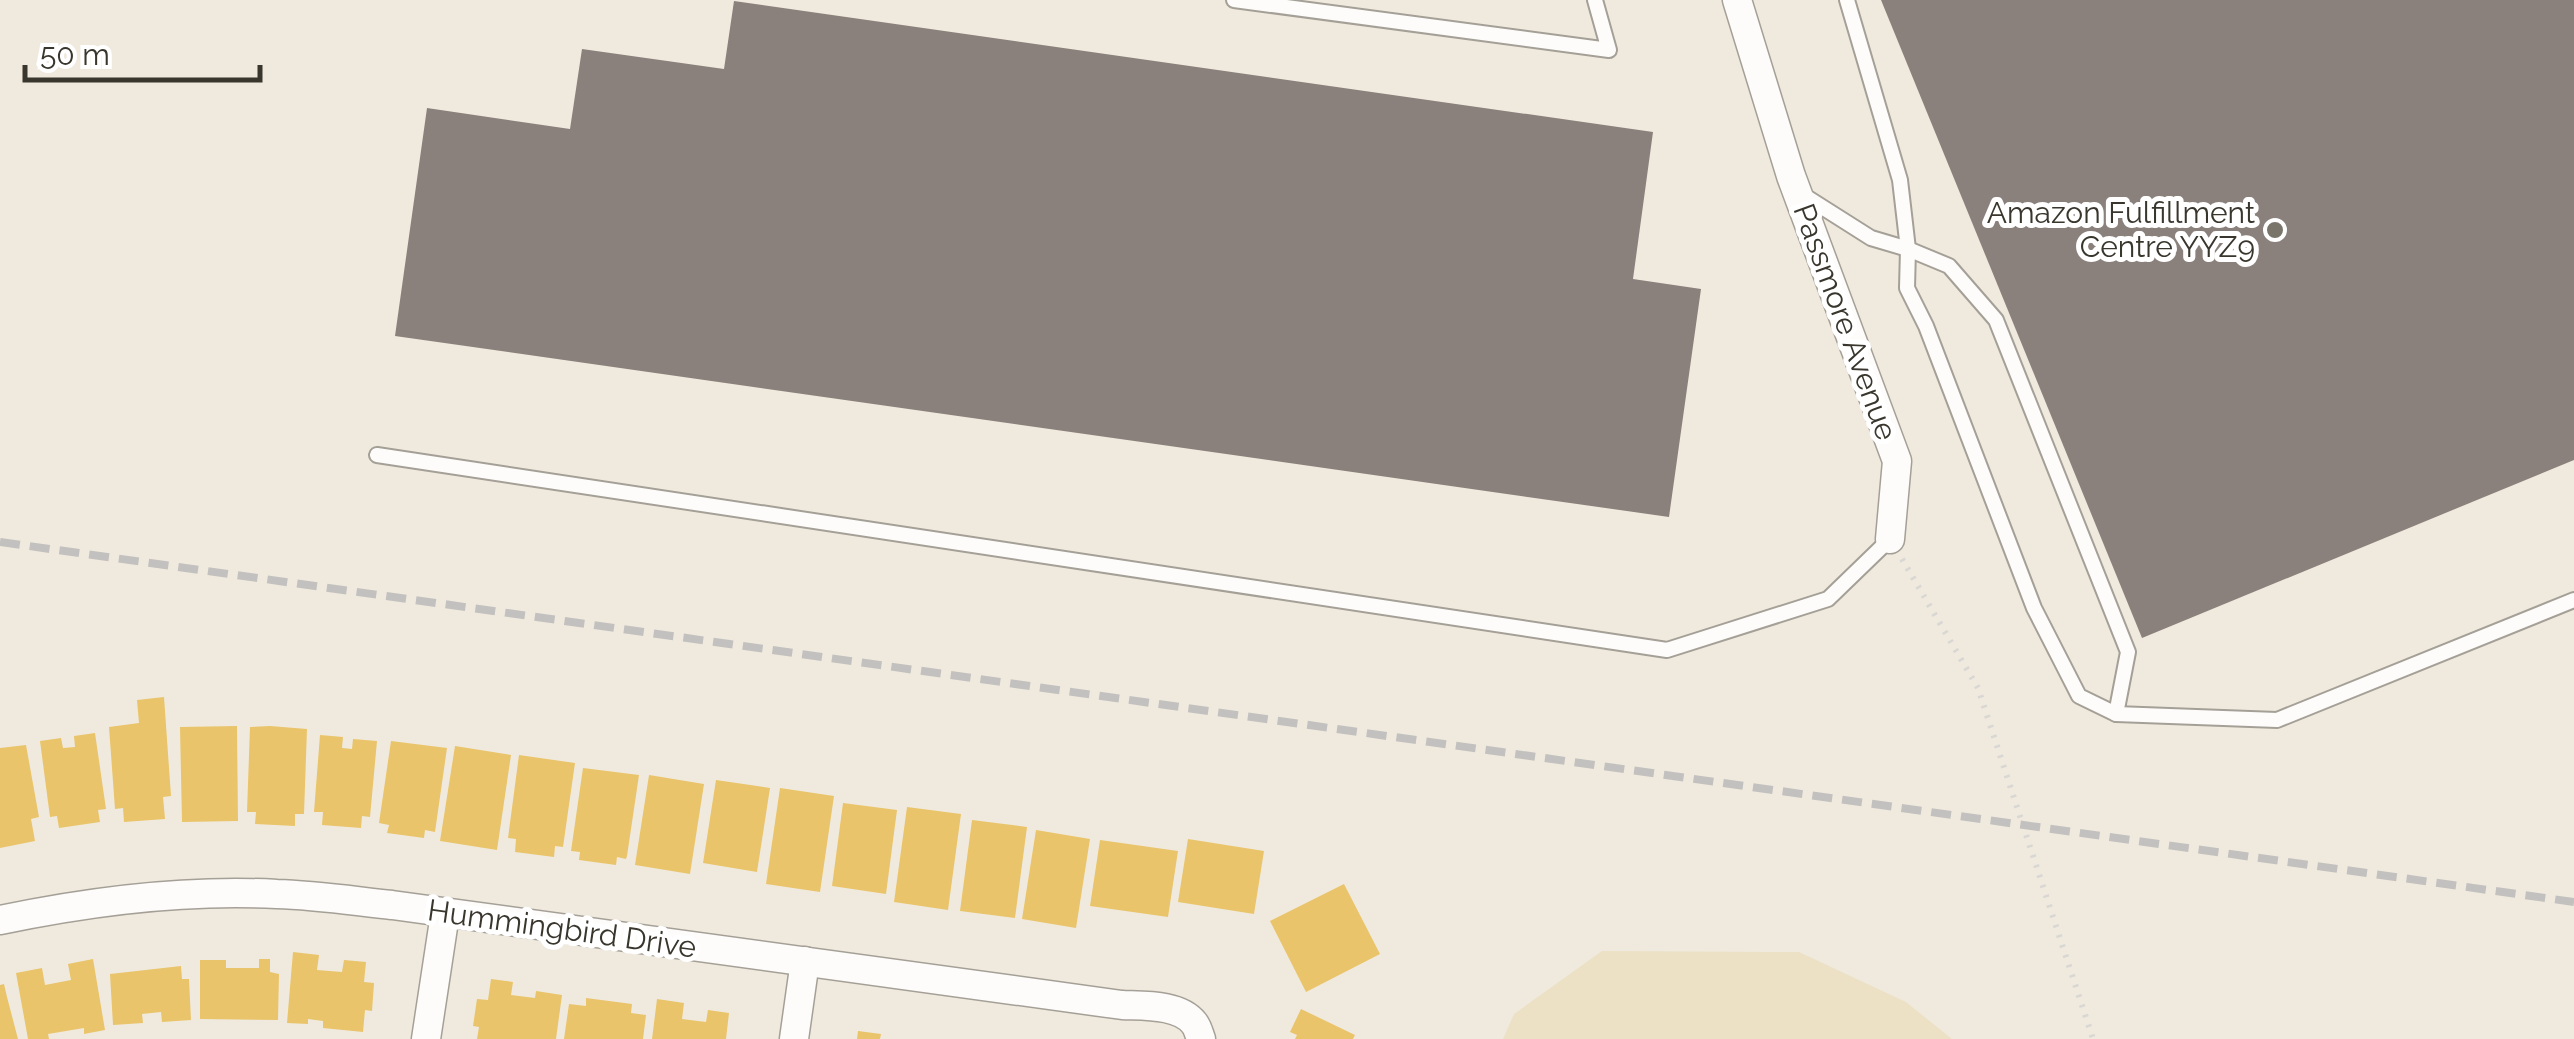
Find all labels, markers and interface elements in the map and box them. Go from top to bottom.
scale bar [25,20,260,82]
text: 50 m [40,37,110,72]
place label: Amazon Fulfillment Centre YYZ9 [1987,195,2255,264]
street label: Passmore Avenue [1786,199,1904,445]
marker: Amazon Fulfillment Centre YYZ9 [2264,219,2286,241]
street label: Hummingbird Drive [426,892,699,965]

